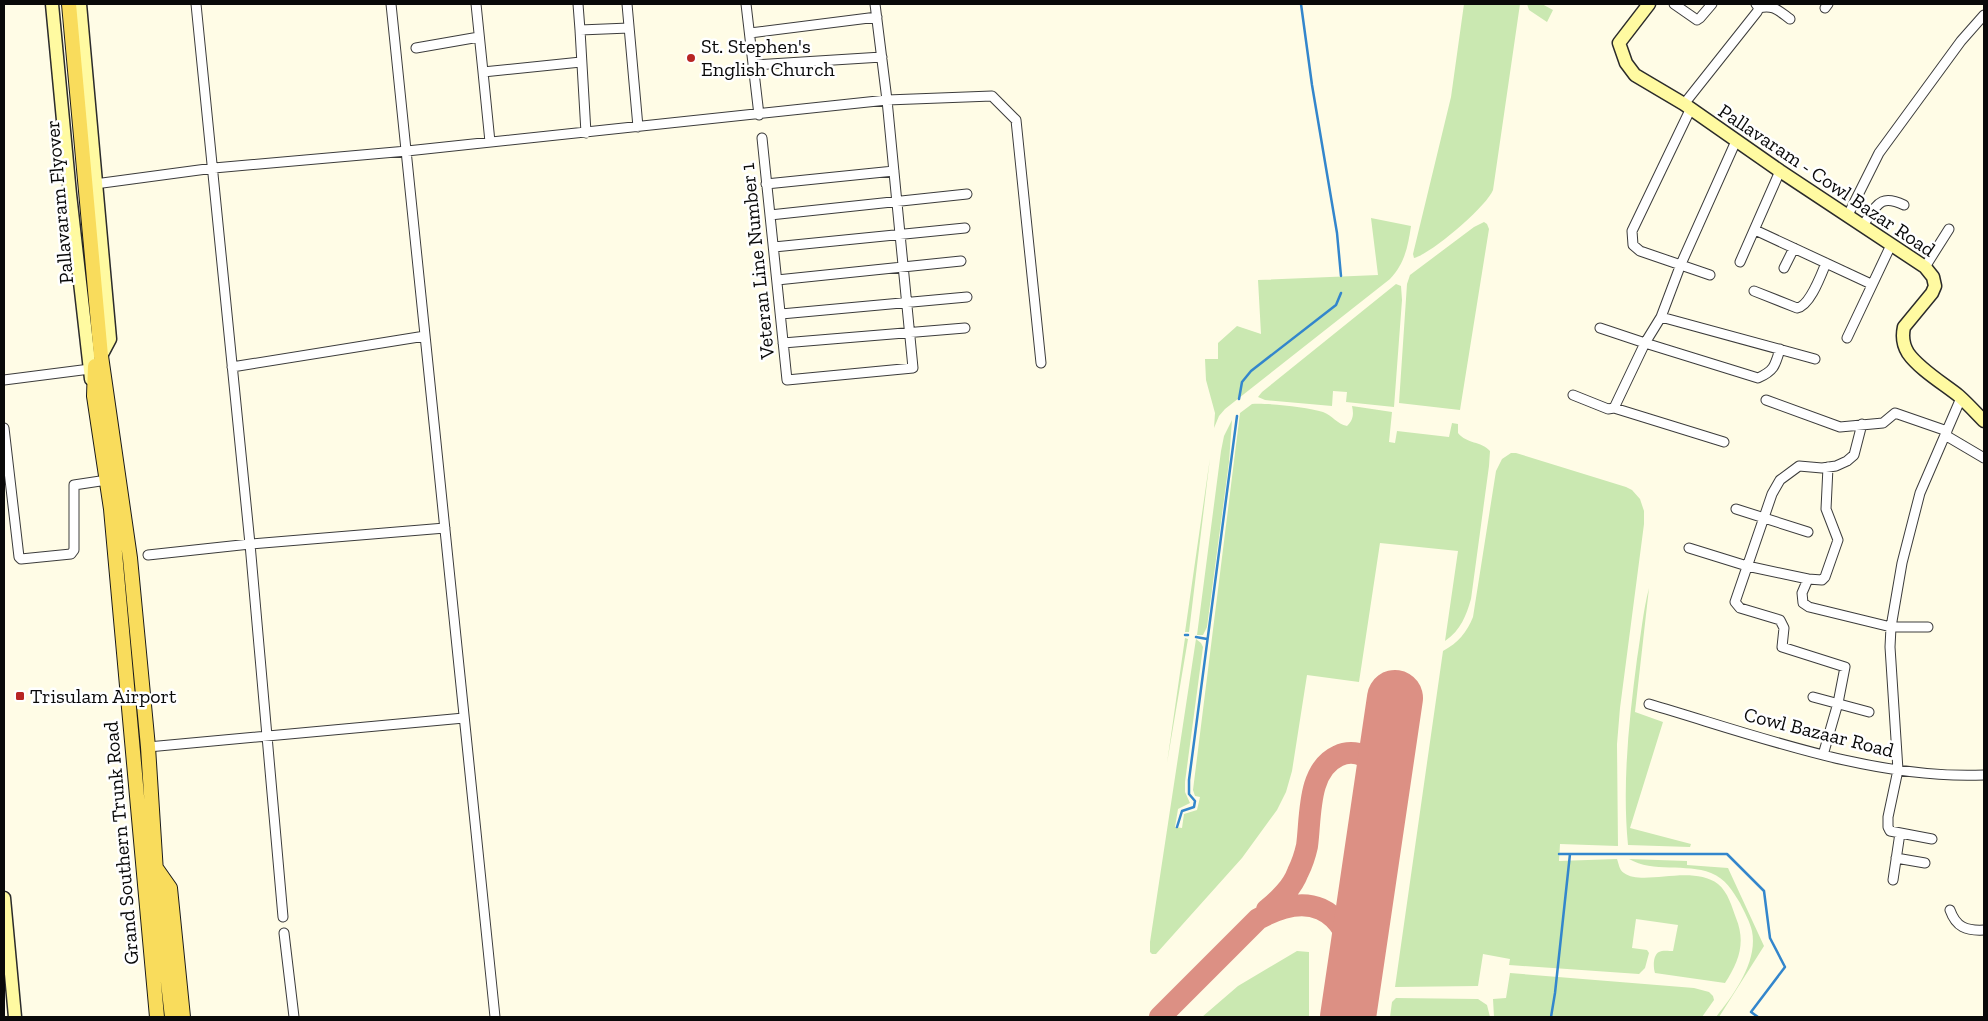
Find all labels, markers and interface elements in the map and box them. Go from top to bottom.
place label: St. Stephen's English Church [701,34,835,81]
marker: St. Stephen's English Church [685,52,697,64]
street label: Pallavaram - Cowl Bazar Road [1714,98,1940,262]
street label: Pallavaram Flyover [40,119,78,285]
street label: Veteran Line Number 1 [735,161,779,361]
place label: Trisulam Airport [30,684,177,708]
marker: Trisulam Airport [14,690,26,702]
street label: Cowl Bazaar Road [1741,702,1897,762]
street label: Grand Southern Trunk Road [98,720,144,966]

